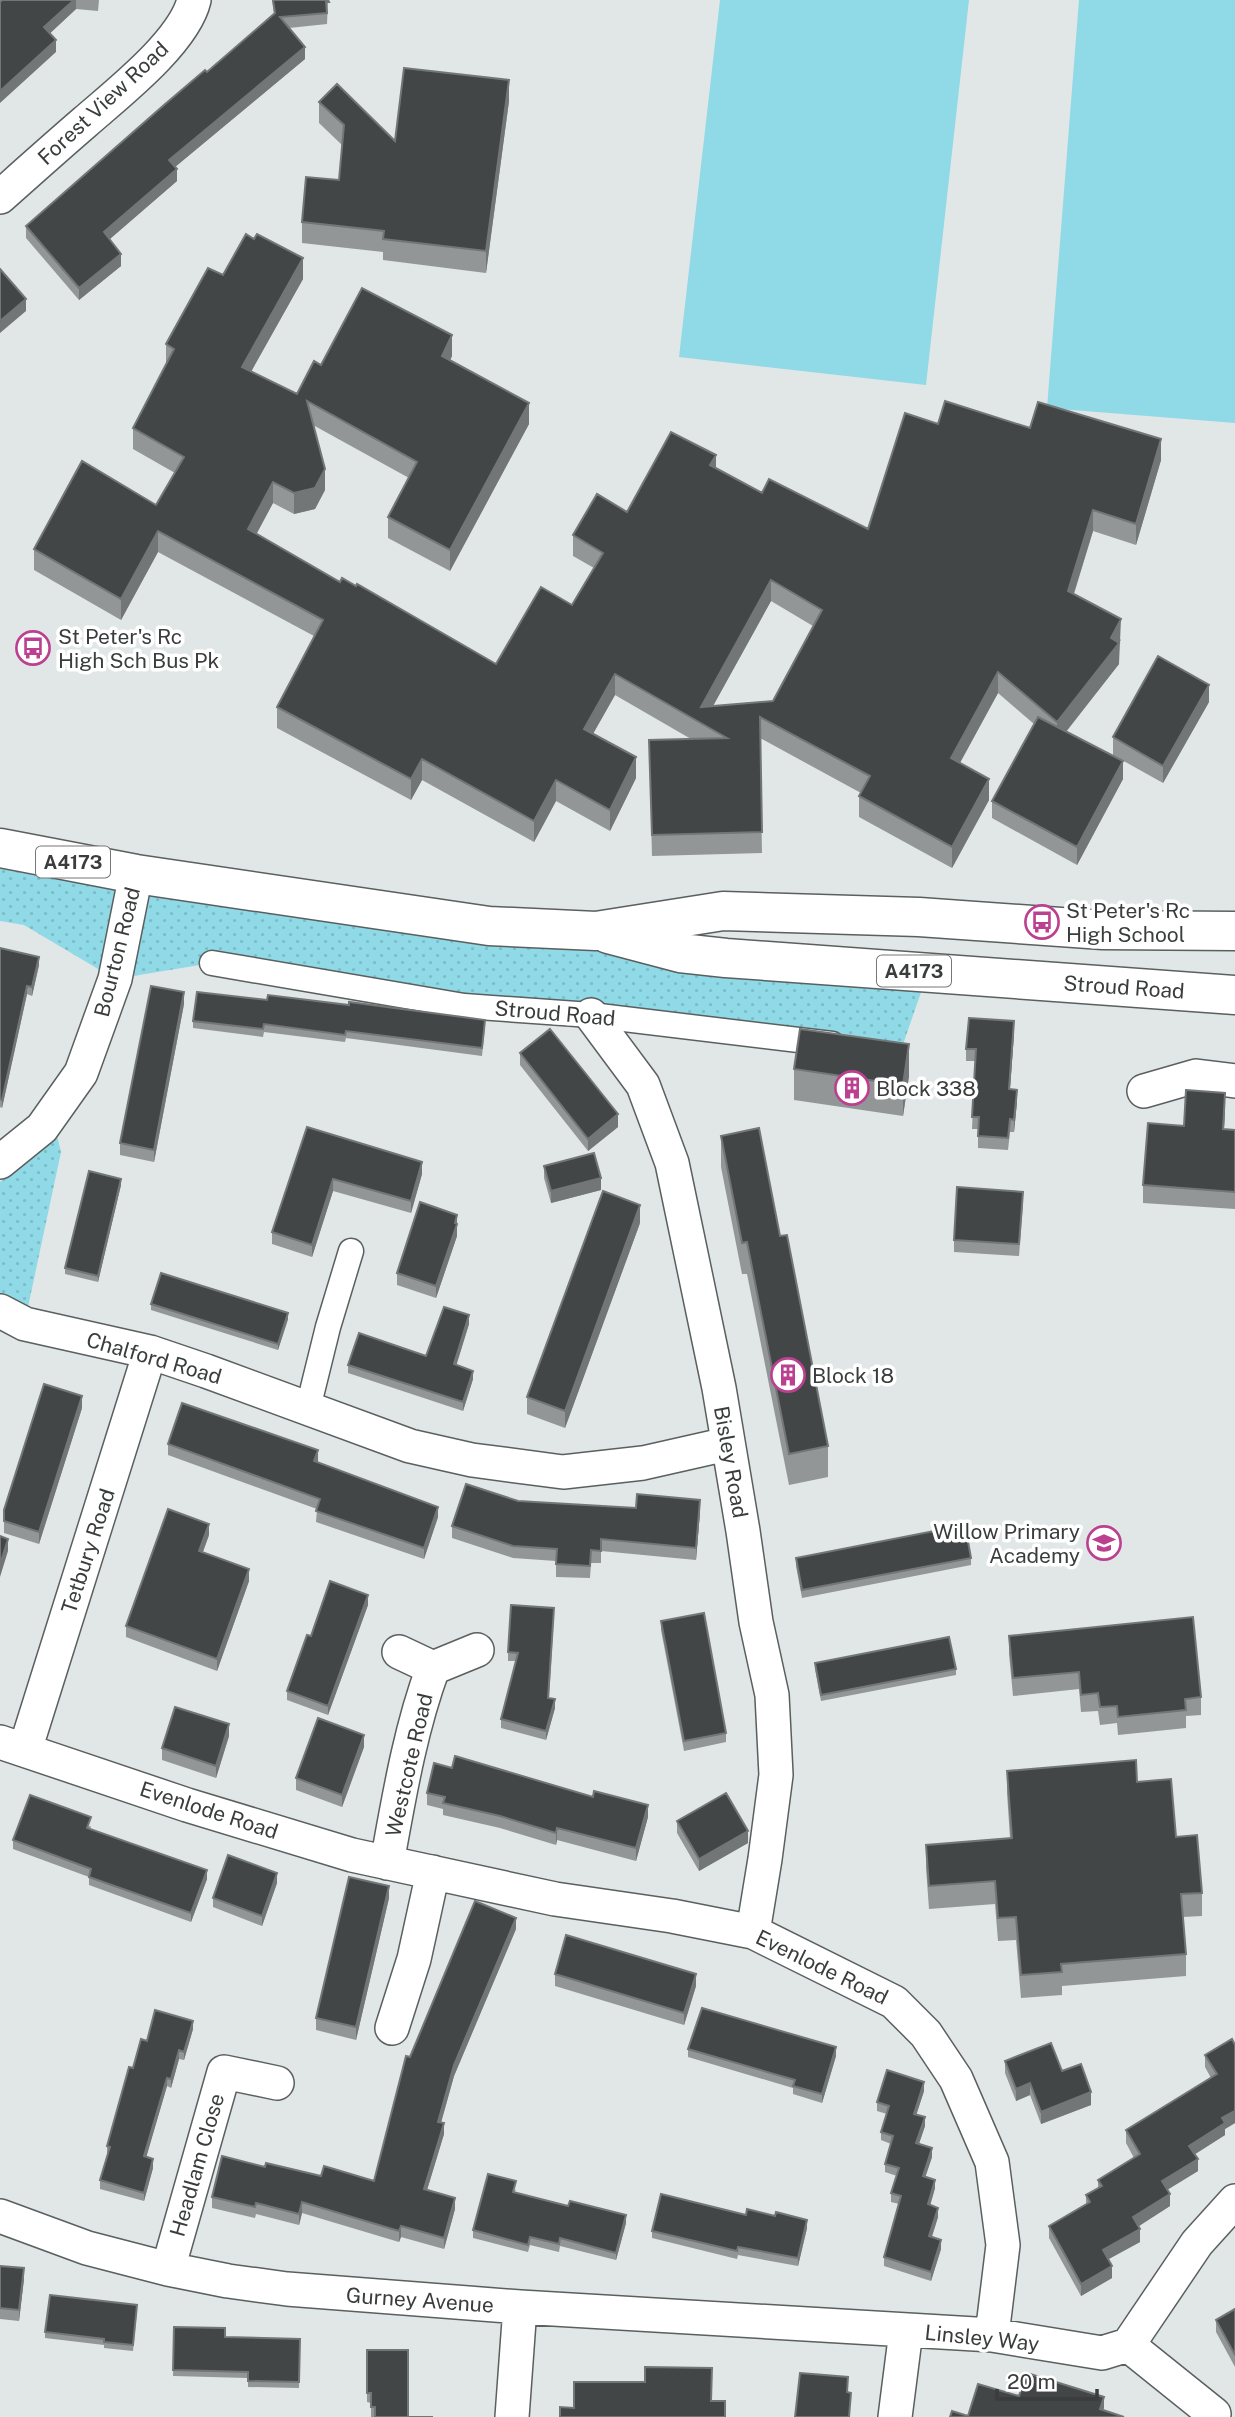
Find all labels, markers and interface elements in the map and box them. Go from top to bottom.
street label: Forest View Road [33,36,173,170]
place label: St Peter's Rc High Sch Bus Pk [58,624,219,673]
bus stop icon: St Peter's Rc High Sch Bus Pk [14,629,52,667]
road number: A4173 [36,846,110,877]
street label: Bourton Road [89,884,145,1020]
place label: St Peter's Rc High School [1066,898,1190,947]
bus stop icon: St Peter's Rc High School [1023,903,1061,941]
road number: A4173 [877,956,951,987]
street label: Stroud Road [1063,970,1185,1004]
street label: Stroud Road [494,995,616,1031]
building icon: Block 338 [833,1069,871,1107]
place label: Block 338 [876,1076,976,1101]
street label: Chalford Road [84,1327,224,1389]
building icon: Block 18 [769,1356,807,1394]
place label: Block 18 [812,1363,894,1388]
street label: Bisley Road [709,1404,753,1520]
street label: Tetbury Road [56,1485,120,1617]
place label: Willow Primary Academy [933,1519,1080,1568]
school or university icon: Willow Primary Academy [1085,1524,1123,1562]
street label: Westcote Road [380,1691,438,1839]
street label: Evenlode Road [137,1776,281,1844]
street label: Evenlode Road [752,1924,892,2010]
street label: Headlam Close [165,2091,229,2239]
street label: Gurney Avenue [345,2282,495,2318]
street label: Linsley Way [923,2320,1041,2356]
scale bar [997,2358,1097,2402]
text: 20 m [1007,2369,1056,2394]

